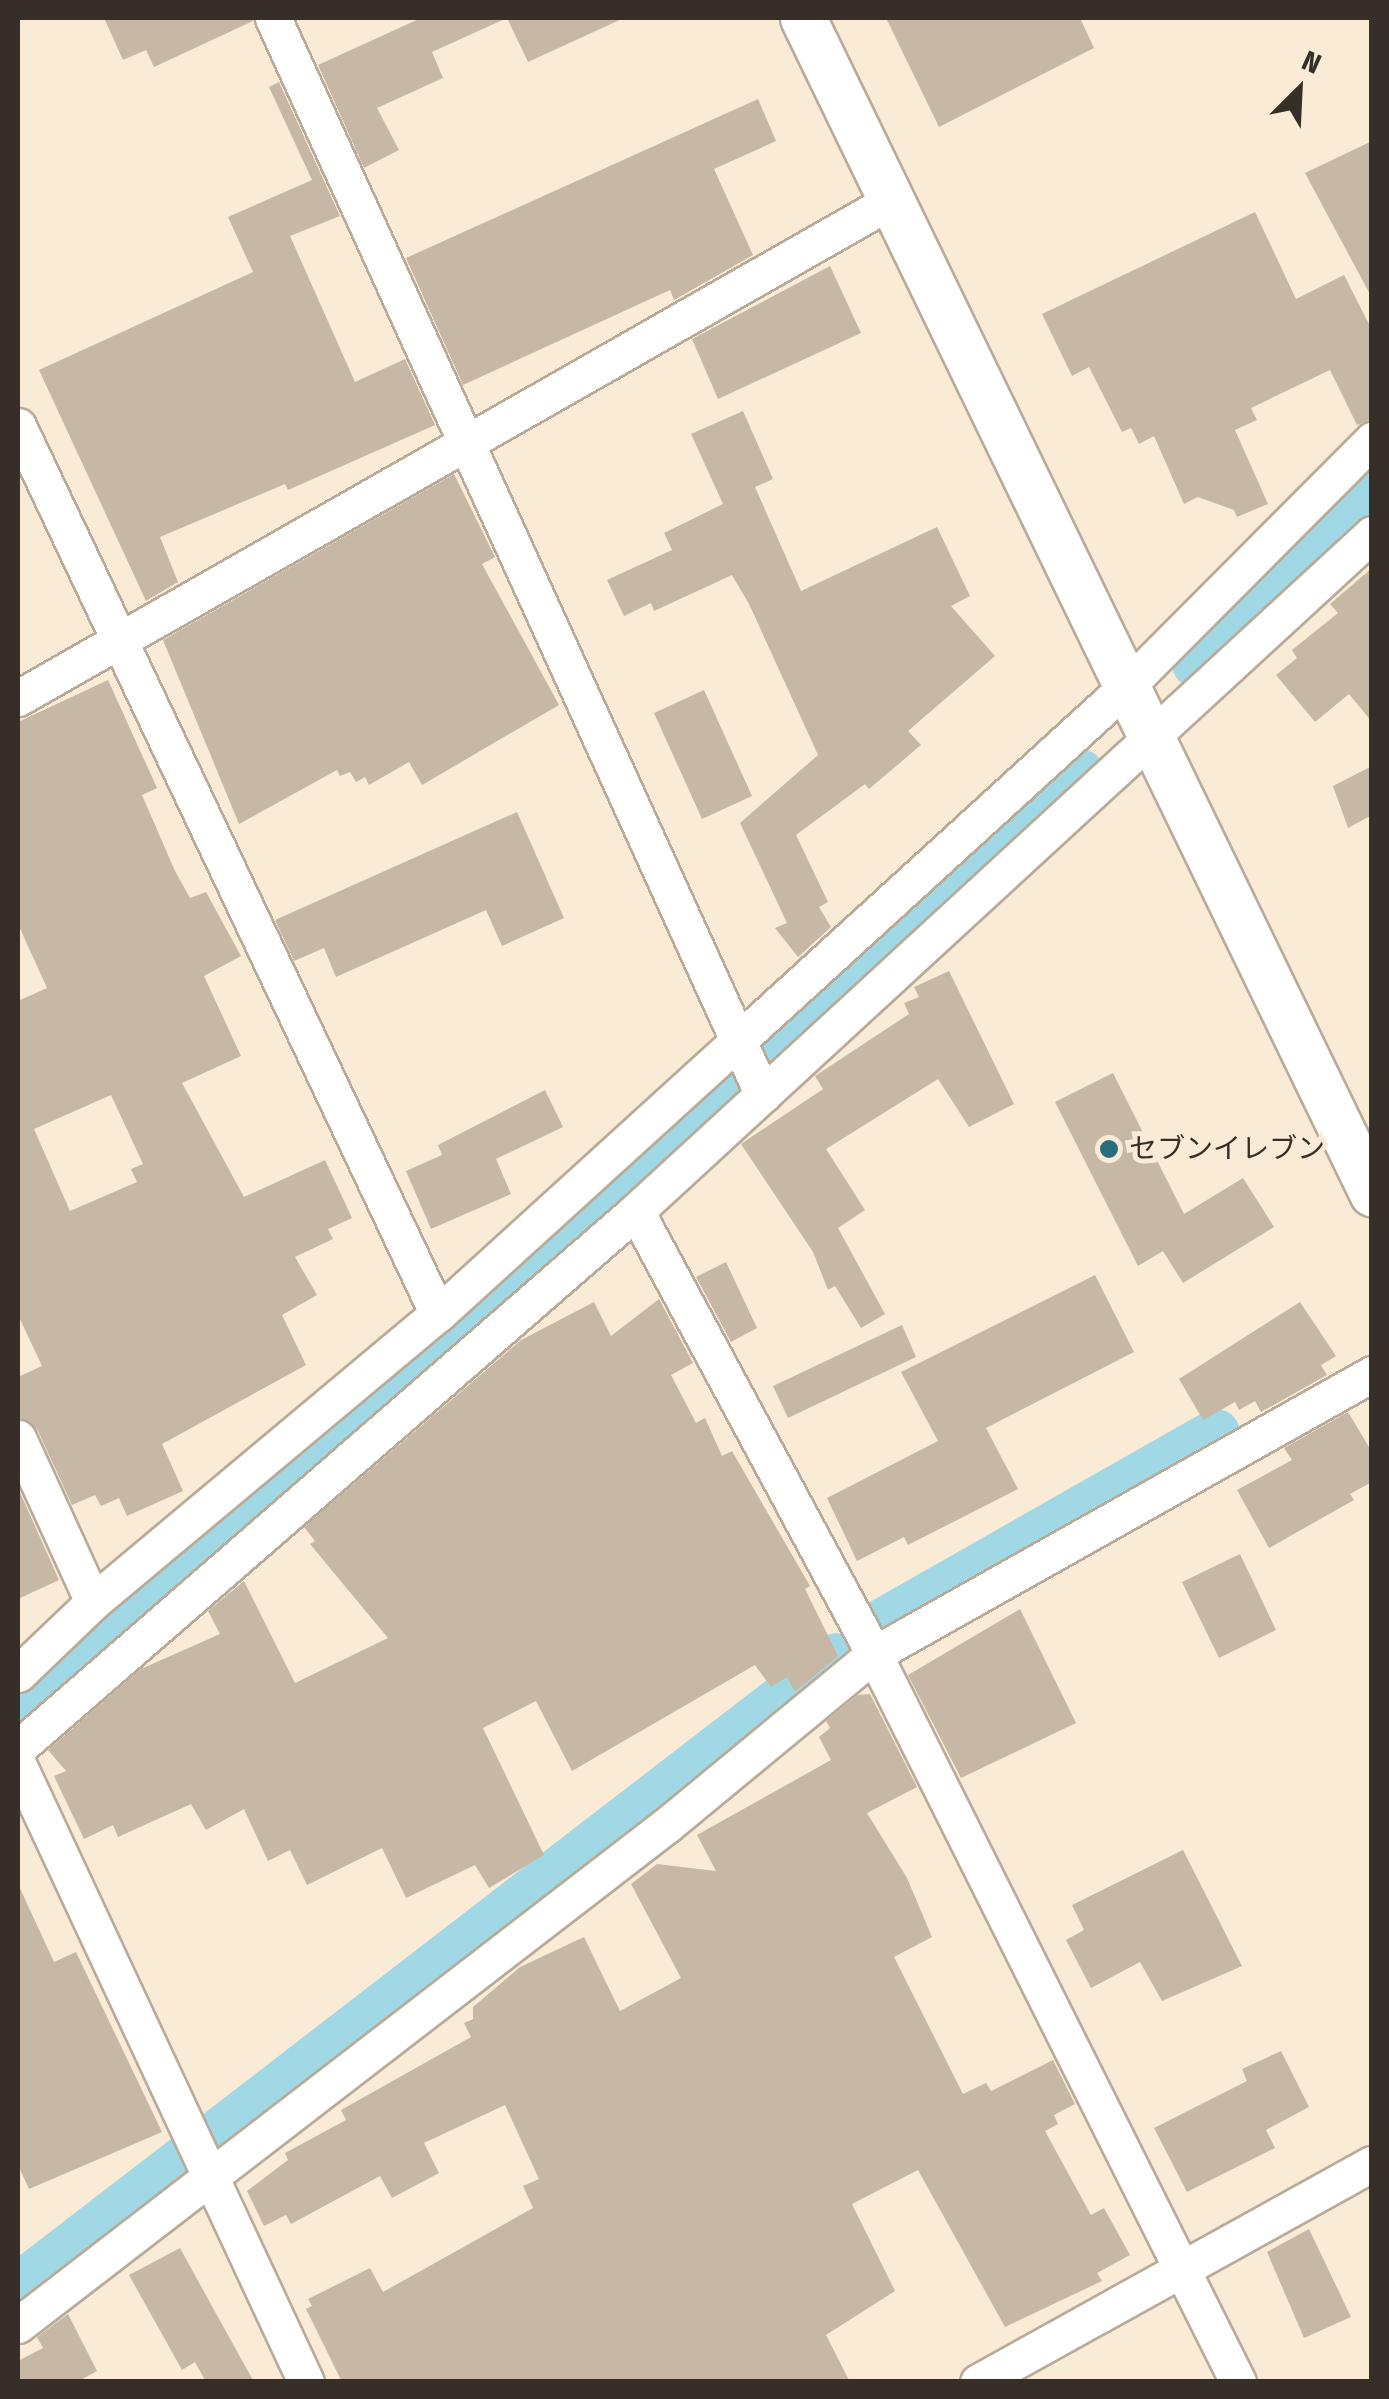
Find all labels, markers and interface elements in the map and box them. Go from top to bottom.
north arrow [1249,40,1349,140]
text: N [1297,44,1326,81]
place label: セブンイレブン [1129,1132,1325,1166]
marker: セブンイレブン [1098,1138,1120,1160]

